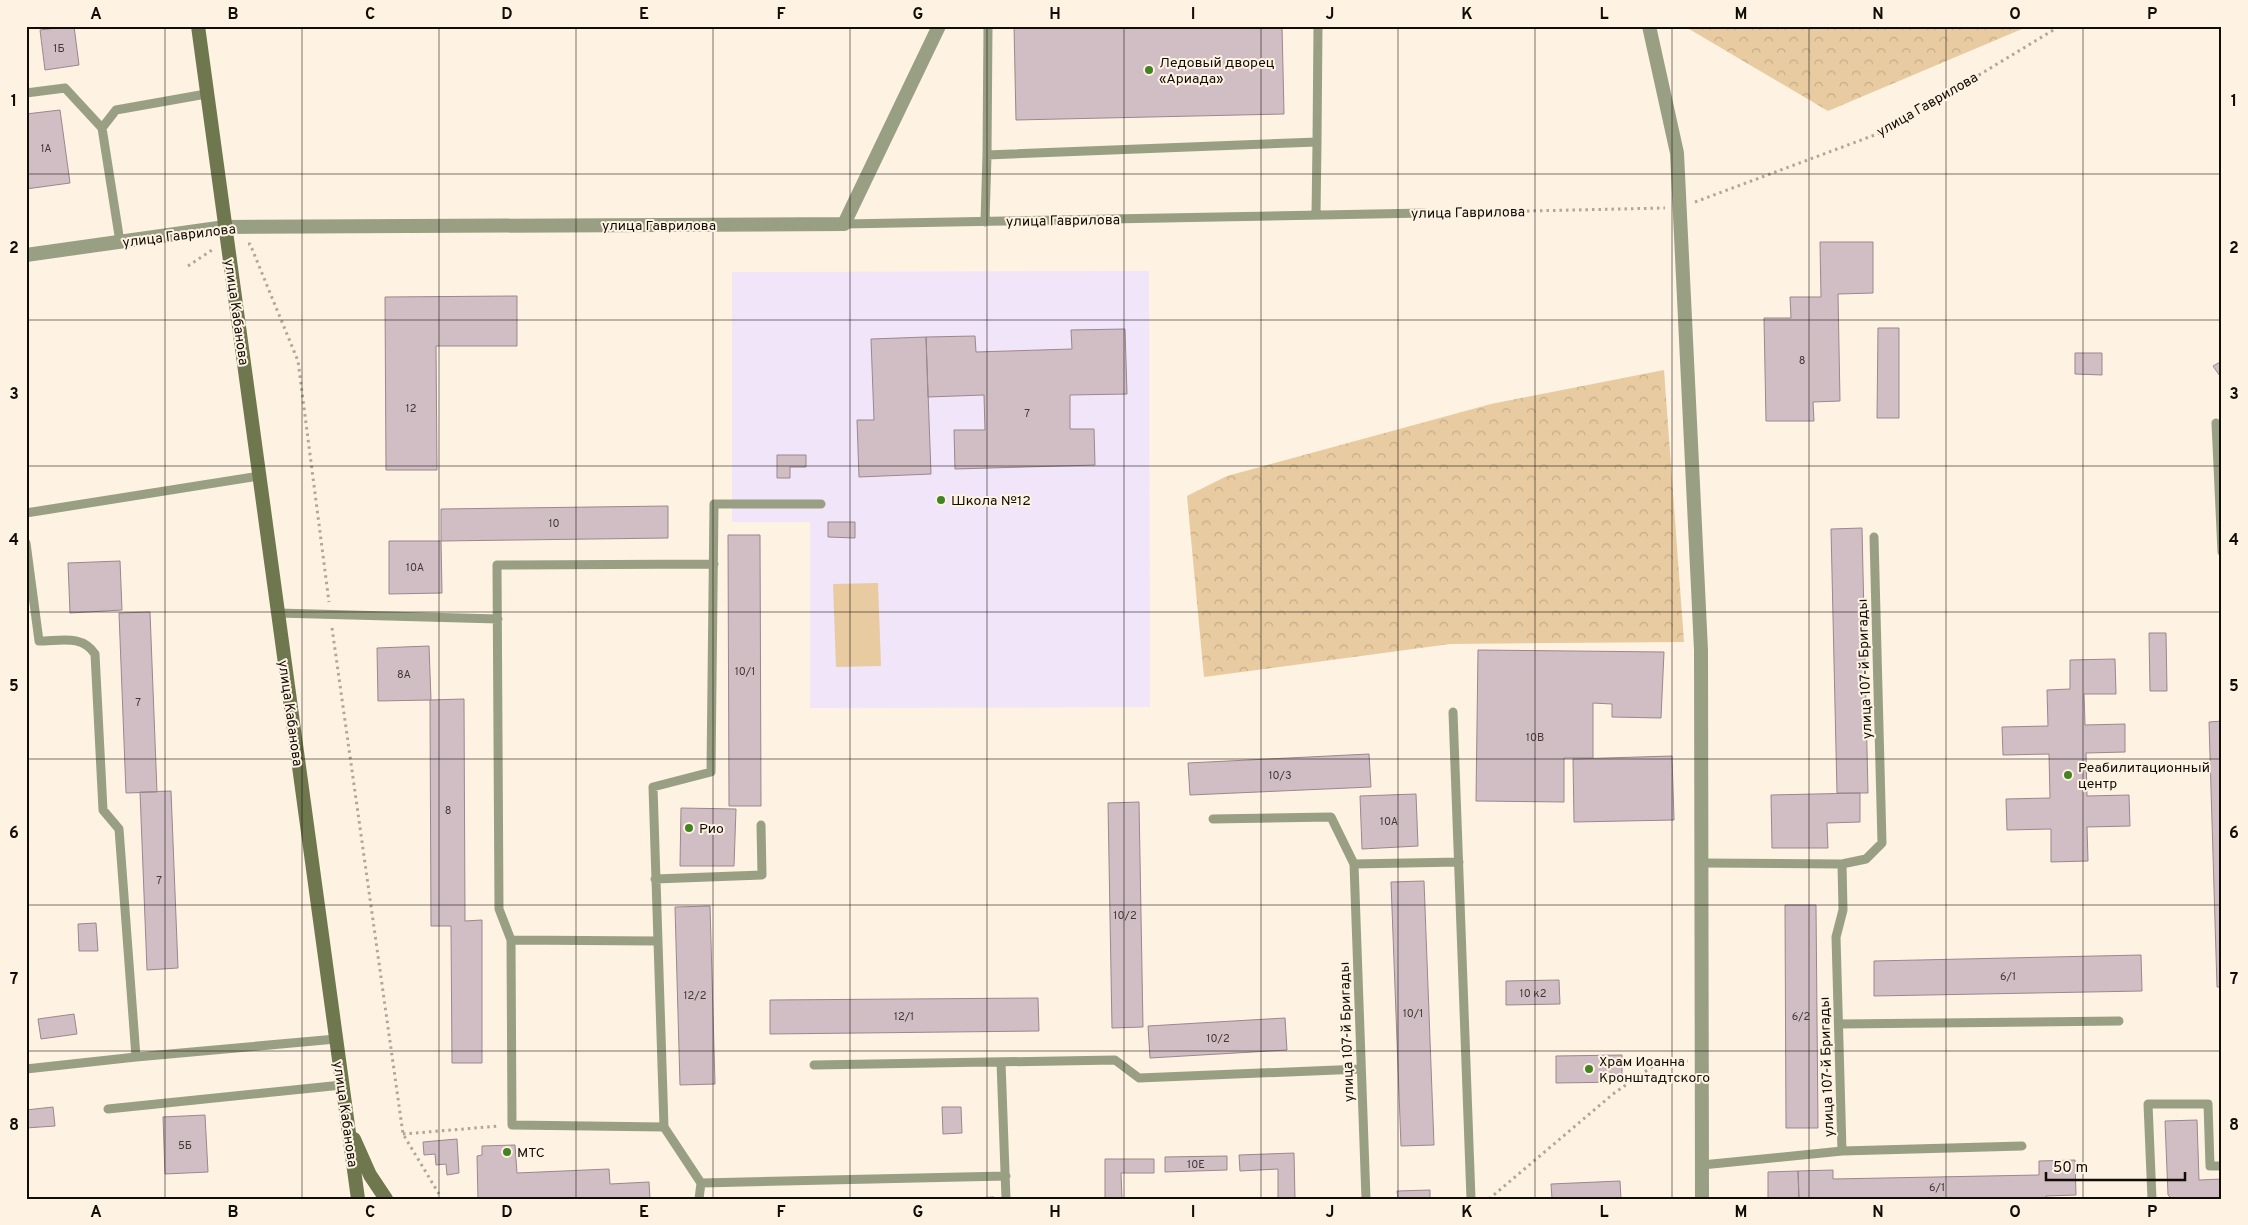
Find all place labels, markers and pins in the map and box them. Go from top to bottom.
place label: Ледовый дворец «Ариада» [1159,55,1275,88]
marker: Ледовый дворец «Ариада» [1143,64,1155,76]
place label: Школа №12 [951,493,1031,510]
marker: Школа №12 [935,494,947,506]
place label: Реабилитационный центр [2078,760,2210,793]
marker: Реабилитационный центр [2062,769,2074,781]
place label: Рио [699,821,724,838]
marker: Рио [683,822,695,834]
place label: Храм Иоанна Кронштадтского [1599,1054,1710,1087]
marker: Храм Иоанна Кронштадтского [1583,1063,1595,1075]
place label: МТС [517,1145,545,1162]
marker: МТС [501,1146,513,1158]

